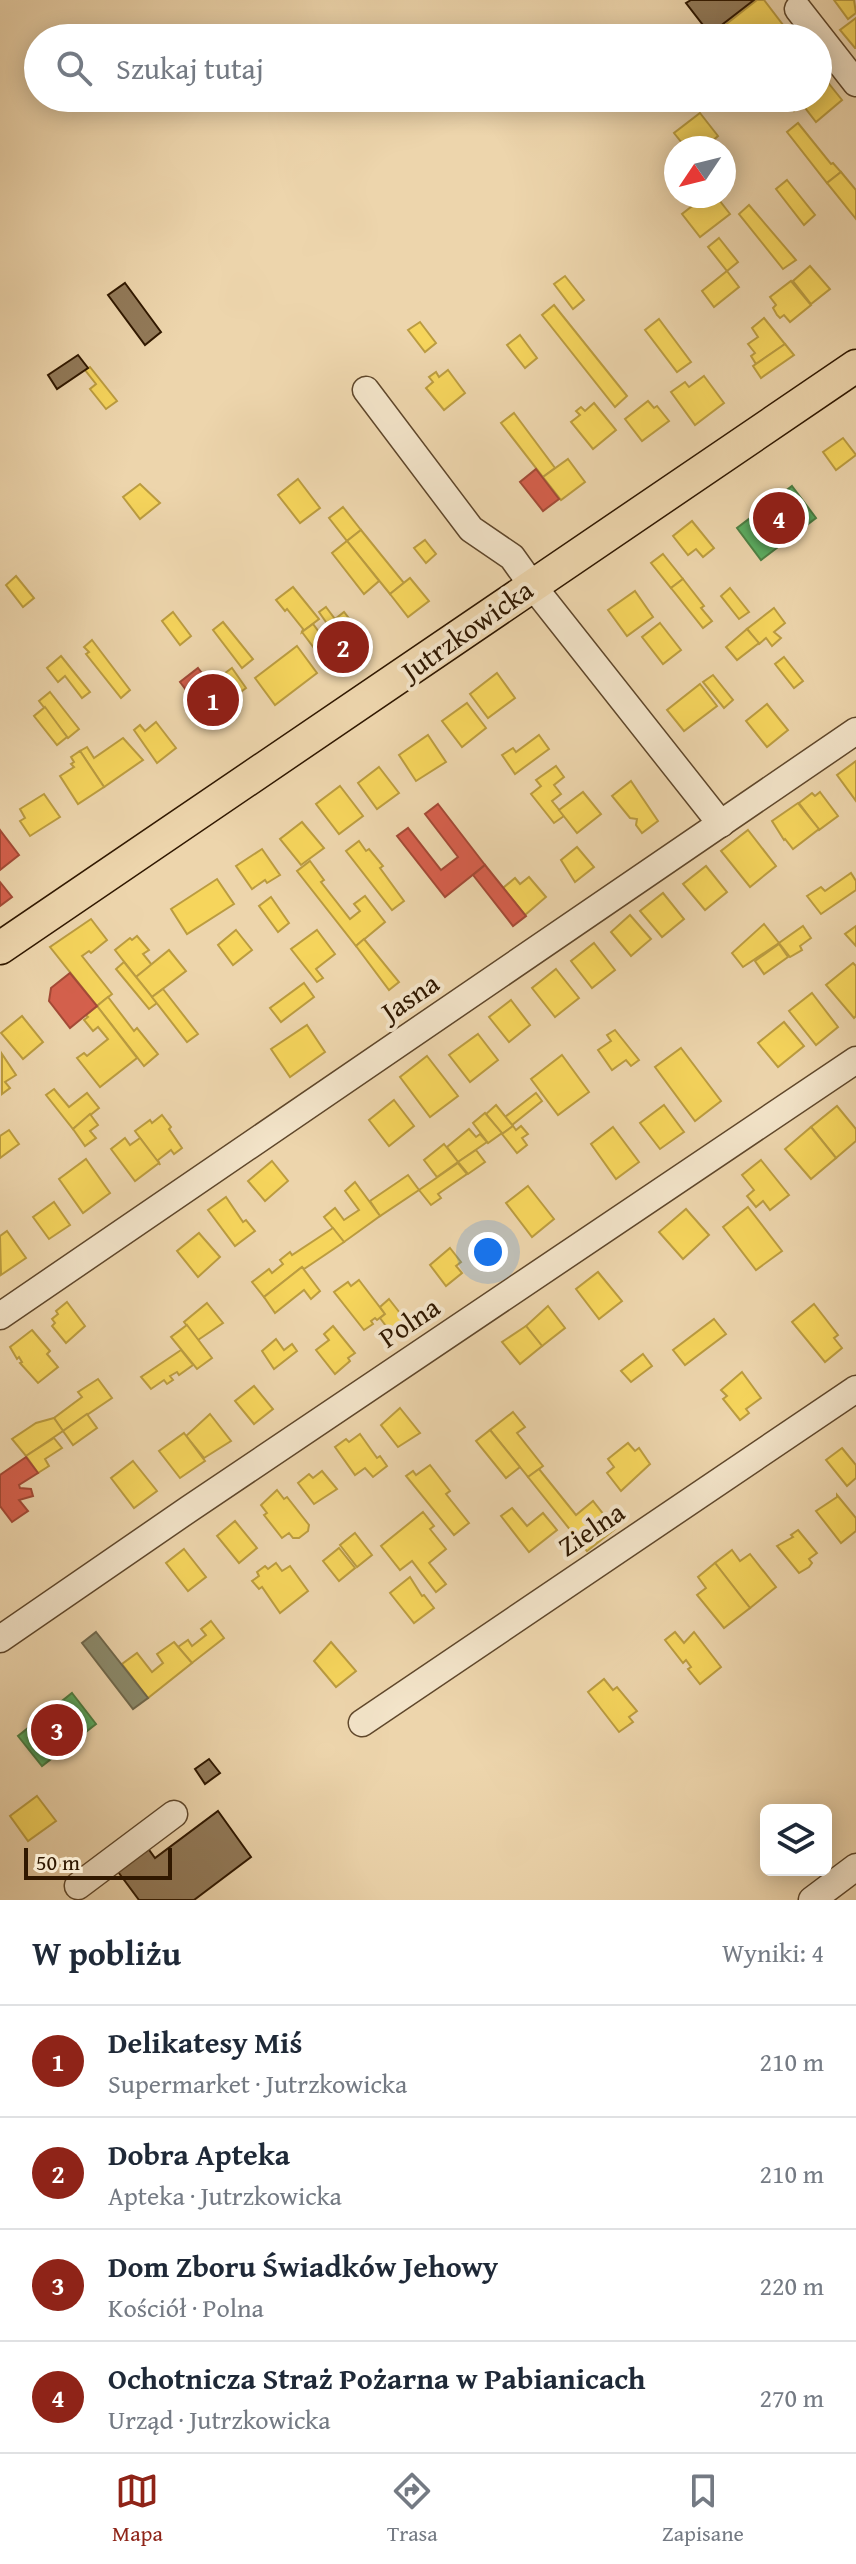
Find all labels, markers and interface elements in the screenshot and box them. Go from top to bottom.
search box [24,24,832,112]
icon: search [52,46,96,90]
text: Szukaj tutaj [116,46,264,90]
north arrow [664,136,736,208]
pin: 4 [753,488,805,548]
street label: Jutrzkowicka [390,569,541,692]
pin: 2 [317,617,369,677]
pin: 1 [187,670,239,730]
street label: Jasna [370,962,448,1033]
your location [468,1232,508,1272]
street label: Polna [370,1286,448,1357]
street label: Zielna [549,1491,633,1566]
pin: 3 [31,1700,83,1760]
map controls [760,1804,832,1876]
button: layers [760,1804,832,1876]
scale bar [24,1844,172,1880]
text: 50 m [36,1846,80,1878]
text: W pobliżu [32,1928,181,1977]
text: Wyniki: 4 [722,1933,824,1972]
text: Delikatesy Miś [108,2020,302,2064]
text: 1 [51,2042,65,2081]
text: 210 m [759,2042,824,2081]
text: Supermarket · Jutrzkowicka [108,2064,407,2103]
text: Dobra Apteka [108,2132,290,2176]
text: 2 [51,2154,65,2193]
text: 210 m [759,2154,824,2193]
text: Apteka · Jutrzkowicka [108,2176,342,2215]
text: Dom Zboru Świadków Jehowy [108,2244,498,2288]
text: 3 [51,2266,65,2305]
text: 220 m [759,2266,824,2305]
text: Kościół · Polna [108,2288,264,2327]
text: Ochotnicza Straż Pożarna w Pabianicach [108,2356,645,2400]
text: 4 [51,2378,65,2417]
text: 270 m [759,2378,824,2417]
text: Urząd · Jutrzkowicka [108,2400,331,2439]
tab: Mapa [112,2469,163,2549]
tab: Trasa [387,2469,438,2549]
tab: Zapisane [662,2469,744,2549]

